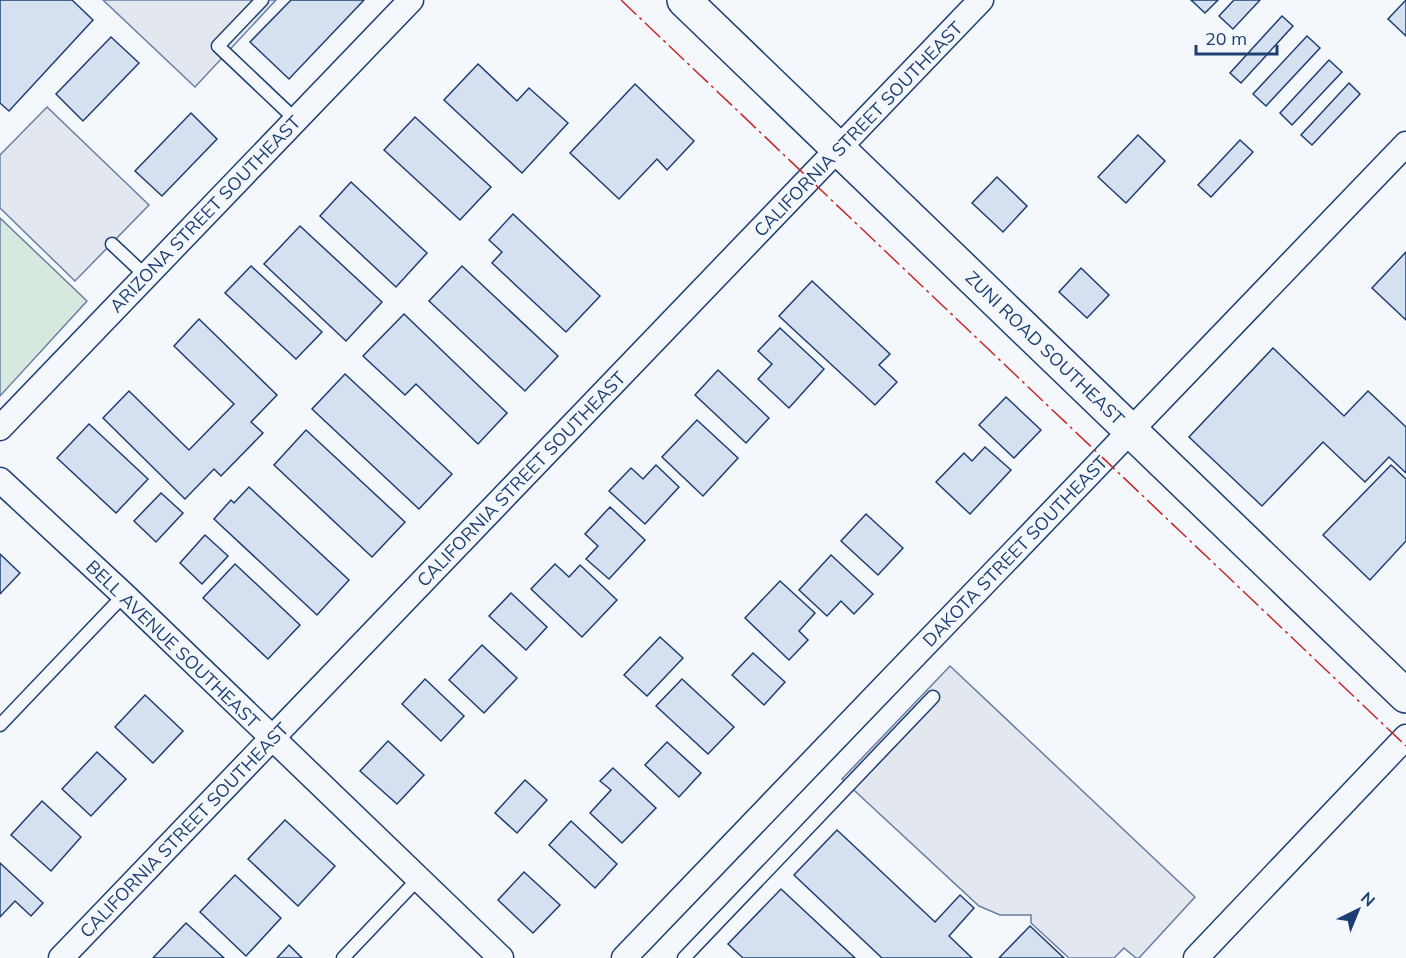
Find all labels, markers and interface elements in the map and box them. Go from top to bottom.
street label: CALIFORNIA STREET SOUTHEAST [749,16,967,242]
scale bar [1196,18,1277,56]
text: 20 m [1205,27,1247,50]
street label: ARIZONA STREET SOUTHEAST [105,111,305,317]
street label: ZUNI ROAD SOUTHEAST [961,266,1129,430]
street label: CALIFORNIA STREET SOUTHEAST [412,366,630,592]
street label: DAKOTA STREET SOUTHEAST [918,451,1113,651]
street label: BELL AVENUE SOUTHEAST [81,555,265,733]
street label: CALIFORNIA STREET SOUTHEAST [75,717,293,943]
north arrow [1328,880,1388,940]
text: N [1357,888,1379,910]

